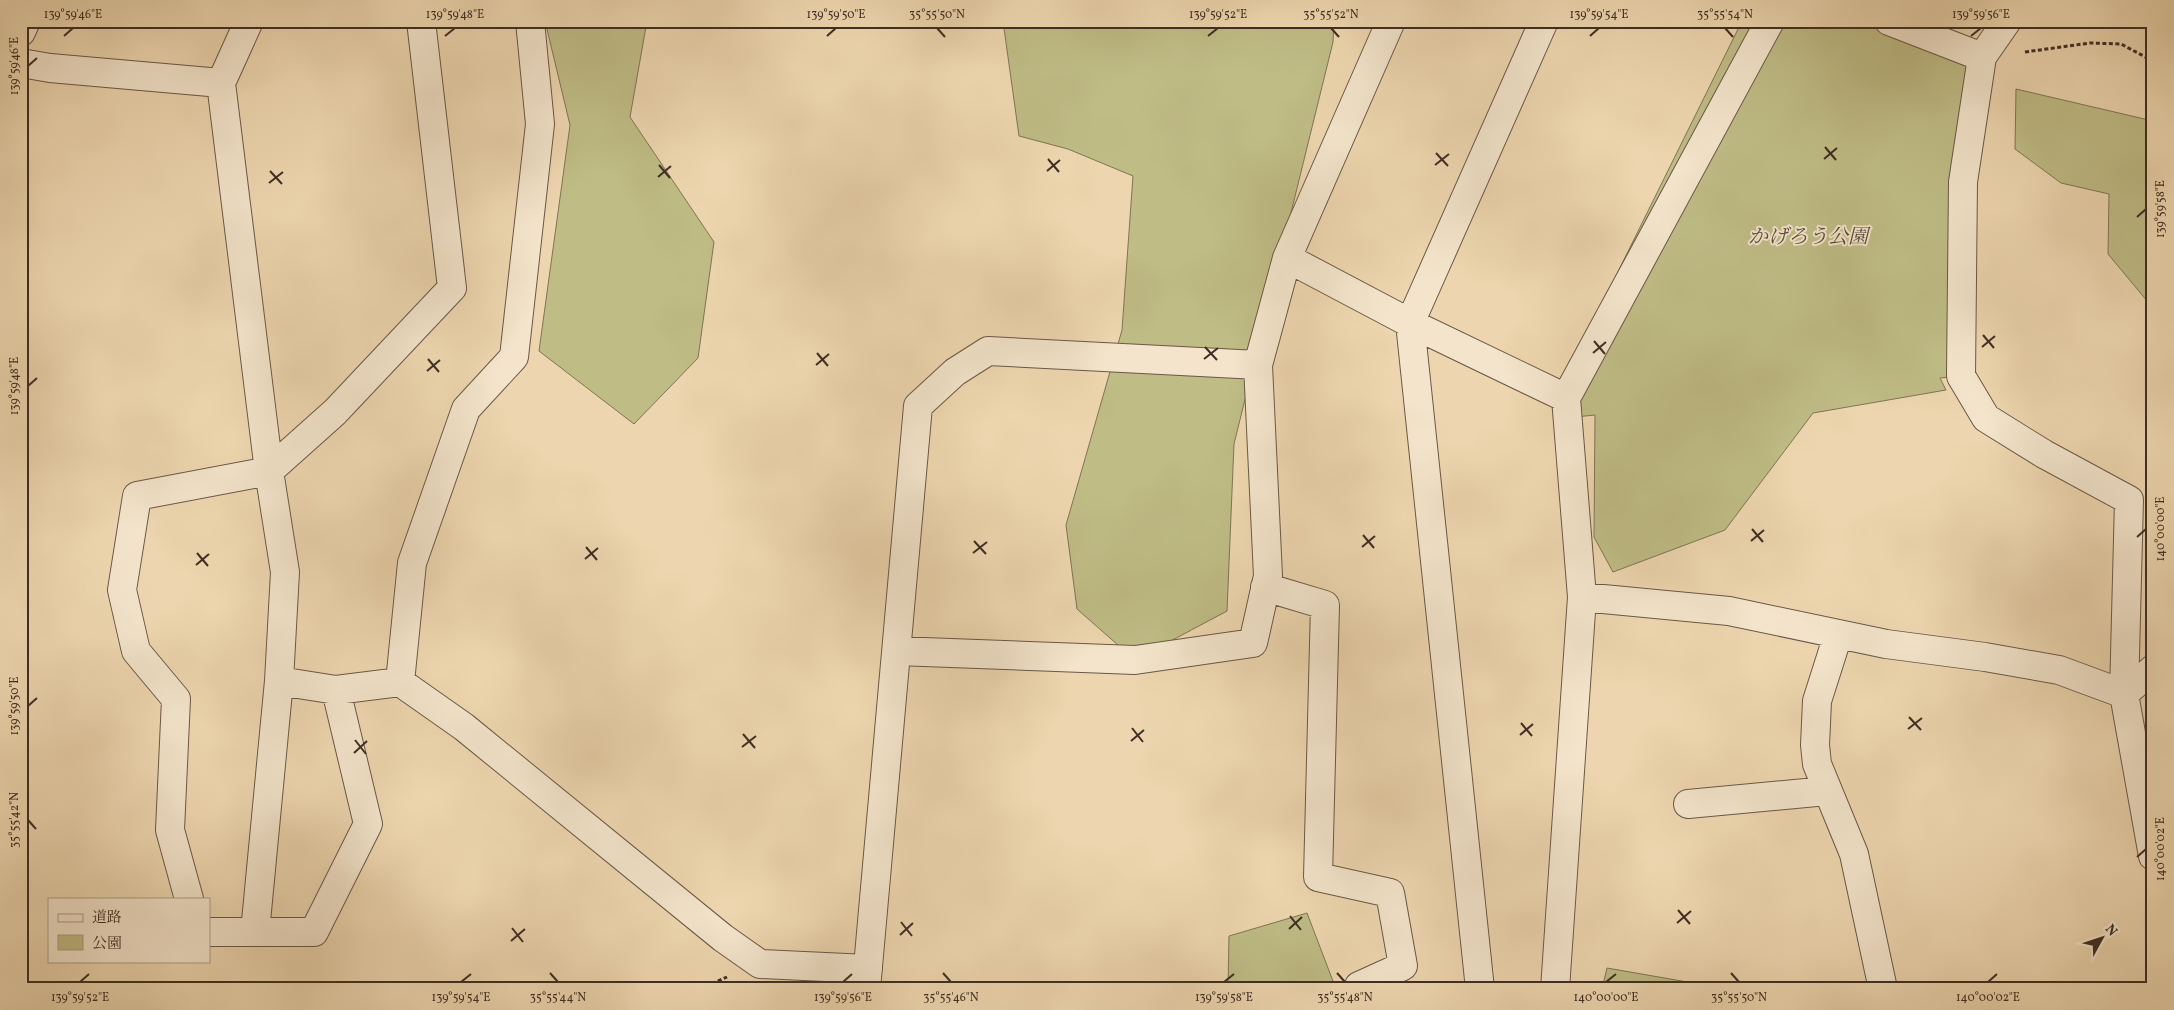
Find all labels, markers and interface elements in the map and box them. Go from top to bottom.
text: 139°59'46"E [44,7,102,23]
text: 139°59'48"E [426,7,484,23]
text: 139°59'50"E [807,7,865,23]
text: 35°55'50"N [909,7,965,23]
text: 139°59'52"E [1189,7,1247,23]
text: 35°55'52"N [1303,7,1359,23]
text: 139°59'54"E [1570,7,1628,23]
text: 35°55'54"N [1697,7,1753,23]
text: 139°59'56"E [1952,7,2010,23]
text: 139°59'46"E [7,37,23,95]
text: 139°59'58"E [2153,180,2169,238]
park label: かげろう公園 [1748,224,1871,252]
text: 139°59'48"E [7,357,23,415]
text: 140°00'00"E [2153,496,2169,562]
text: 139°59'50"E [7,677,23,735]
text: 35°55'42"N [7,792,23,848]
text: 140°00'02"E [2153,817,2169,881]
legend [48,898,210,962]
text: 道路 [92,908,122,929]
north arrow [2076,912,2126,962]
text: N [2100,921,2121,941]
text: 公園 [92,934,122,955]
text: 139°59'52"E [51,990,109,1006]
text: 139°59'54"E [432,990,490,1006]
text: 35°55'44"N [530,990,586,1006]
text: 139°59'56"E [814,990,872,1006]
text: 35°55'46"N [923,990,979,1006]
text: 139°59'58"E [1195,990,1253,1006]
text: 35°55'48"N [1317,990,1373,1006]
text: 140°00'00"E [1573,990,1639,1006]
text: 35°55'50"N [1711,990,1767,1006]
text: 140°00'02"E [1956,990,2020,1006]

